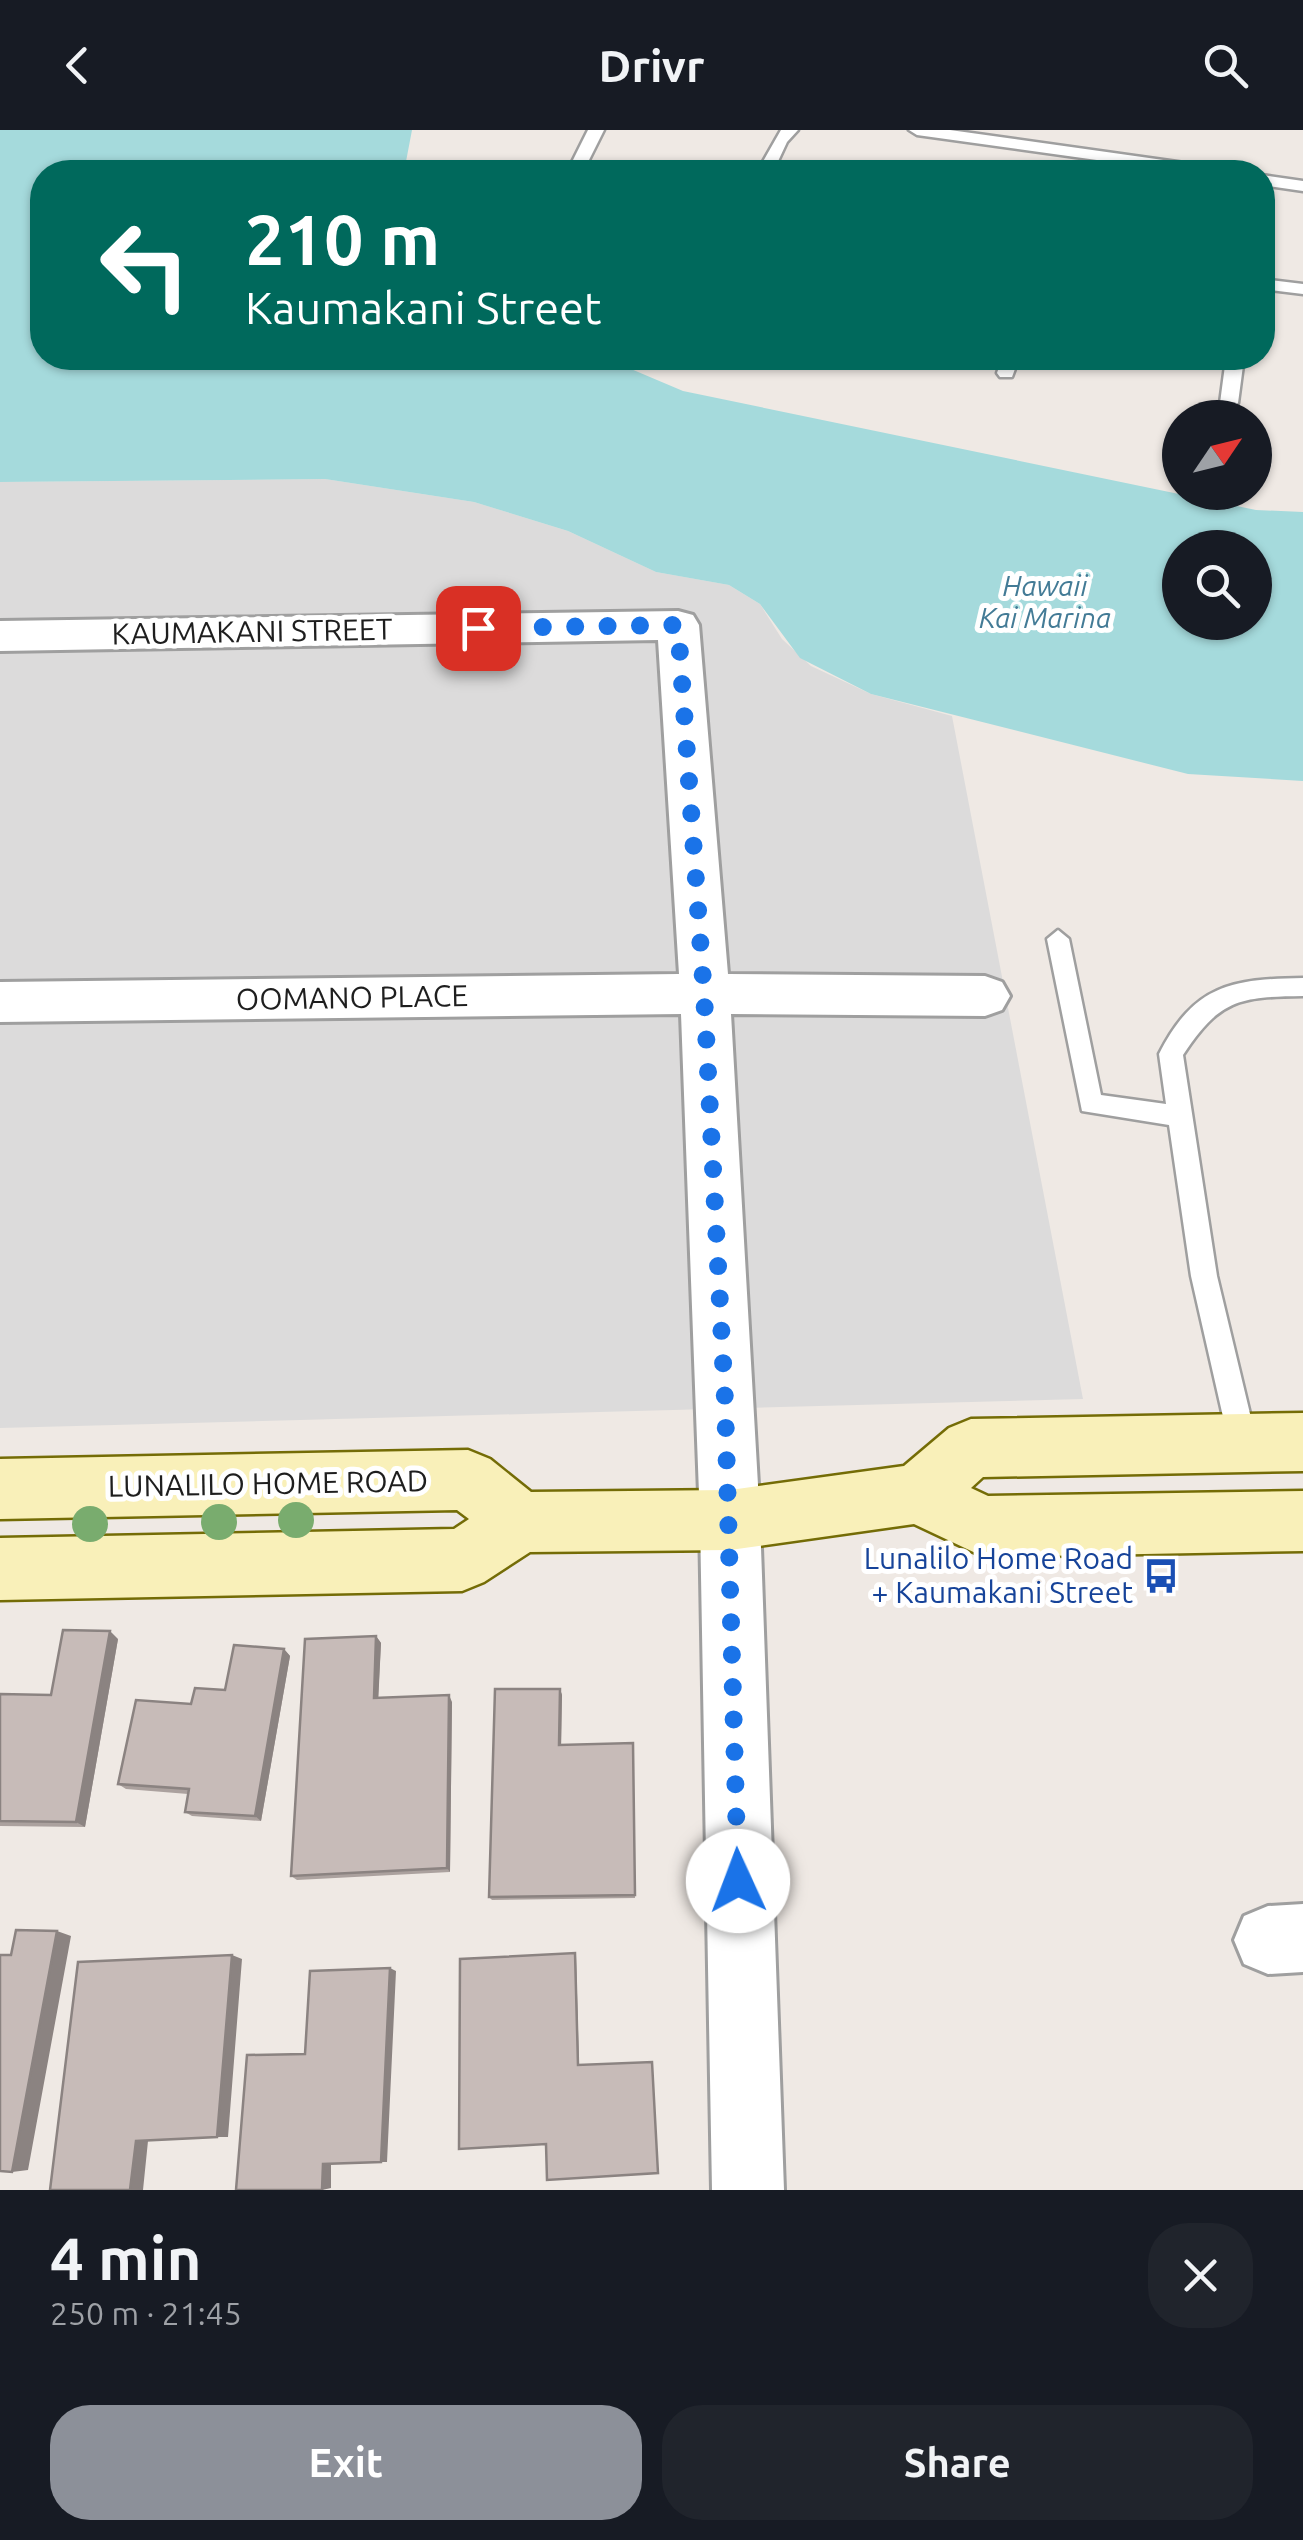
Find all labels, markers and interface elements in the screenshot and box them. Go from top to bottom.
icon: back [50,38,105,93]
icon: search [1198,38,1253,93]
text: Drivr [599,40,704,91]
icon: left [80,200,210,330]
text: 210 m [245,200,440,278]
text: Kaumakani Street [245,282,602,333]
north arrow [1162,400,1272,510]
map controls [1162,400,1272,640]
button: search [1162,530,1272,640]
water label: Hawaii Kai Marina [979,570,1111,633]
pin [436,586,521,671]
icon: arrive [451,601,506,656]
street label: KAUMAKANI STREET [111,612,393,650]
street label: OOMANO PLACE [236,978,468,1016]
street label: LUNALILO HOME ROAD [108,1463,428,1503]
place label: Lunalilo Home Road + Kaumakani Street [864,1541,1133,1609]
bus stop icon: Lunalilo Home Road + Kaumakani Street [1142,1557,1180,1595]
position arrow [686,1829,790,1933]
button: close [1148,2223,1253,2328]
text: 4 min [50,2224,202,2291]
text: 250 m · 21:45 [50,2295,242,2331]
button: Exit [50,2405,642,2520]
button: Share [662,2405,1253,2520]

